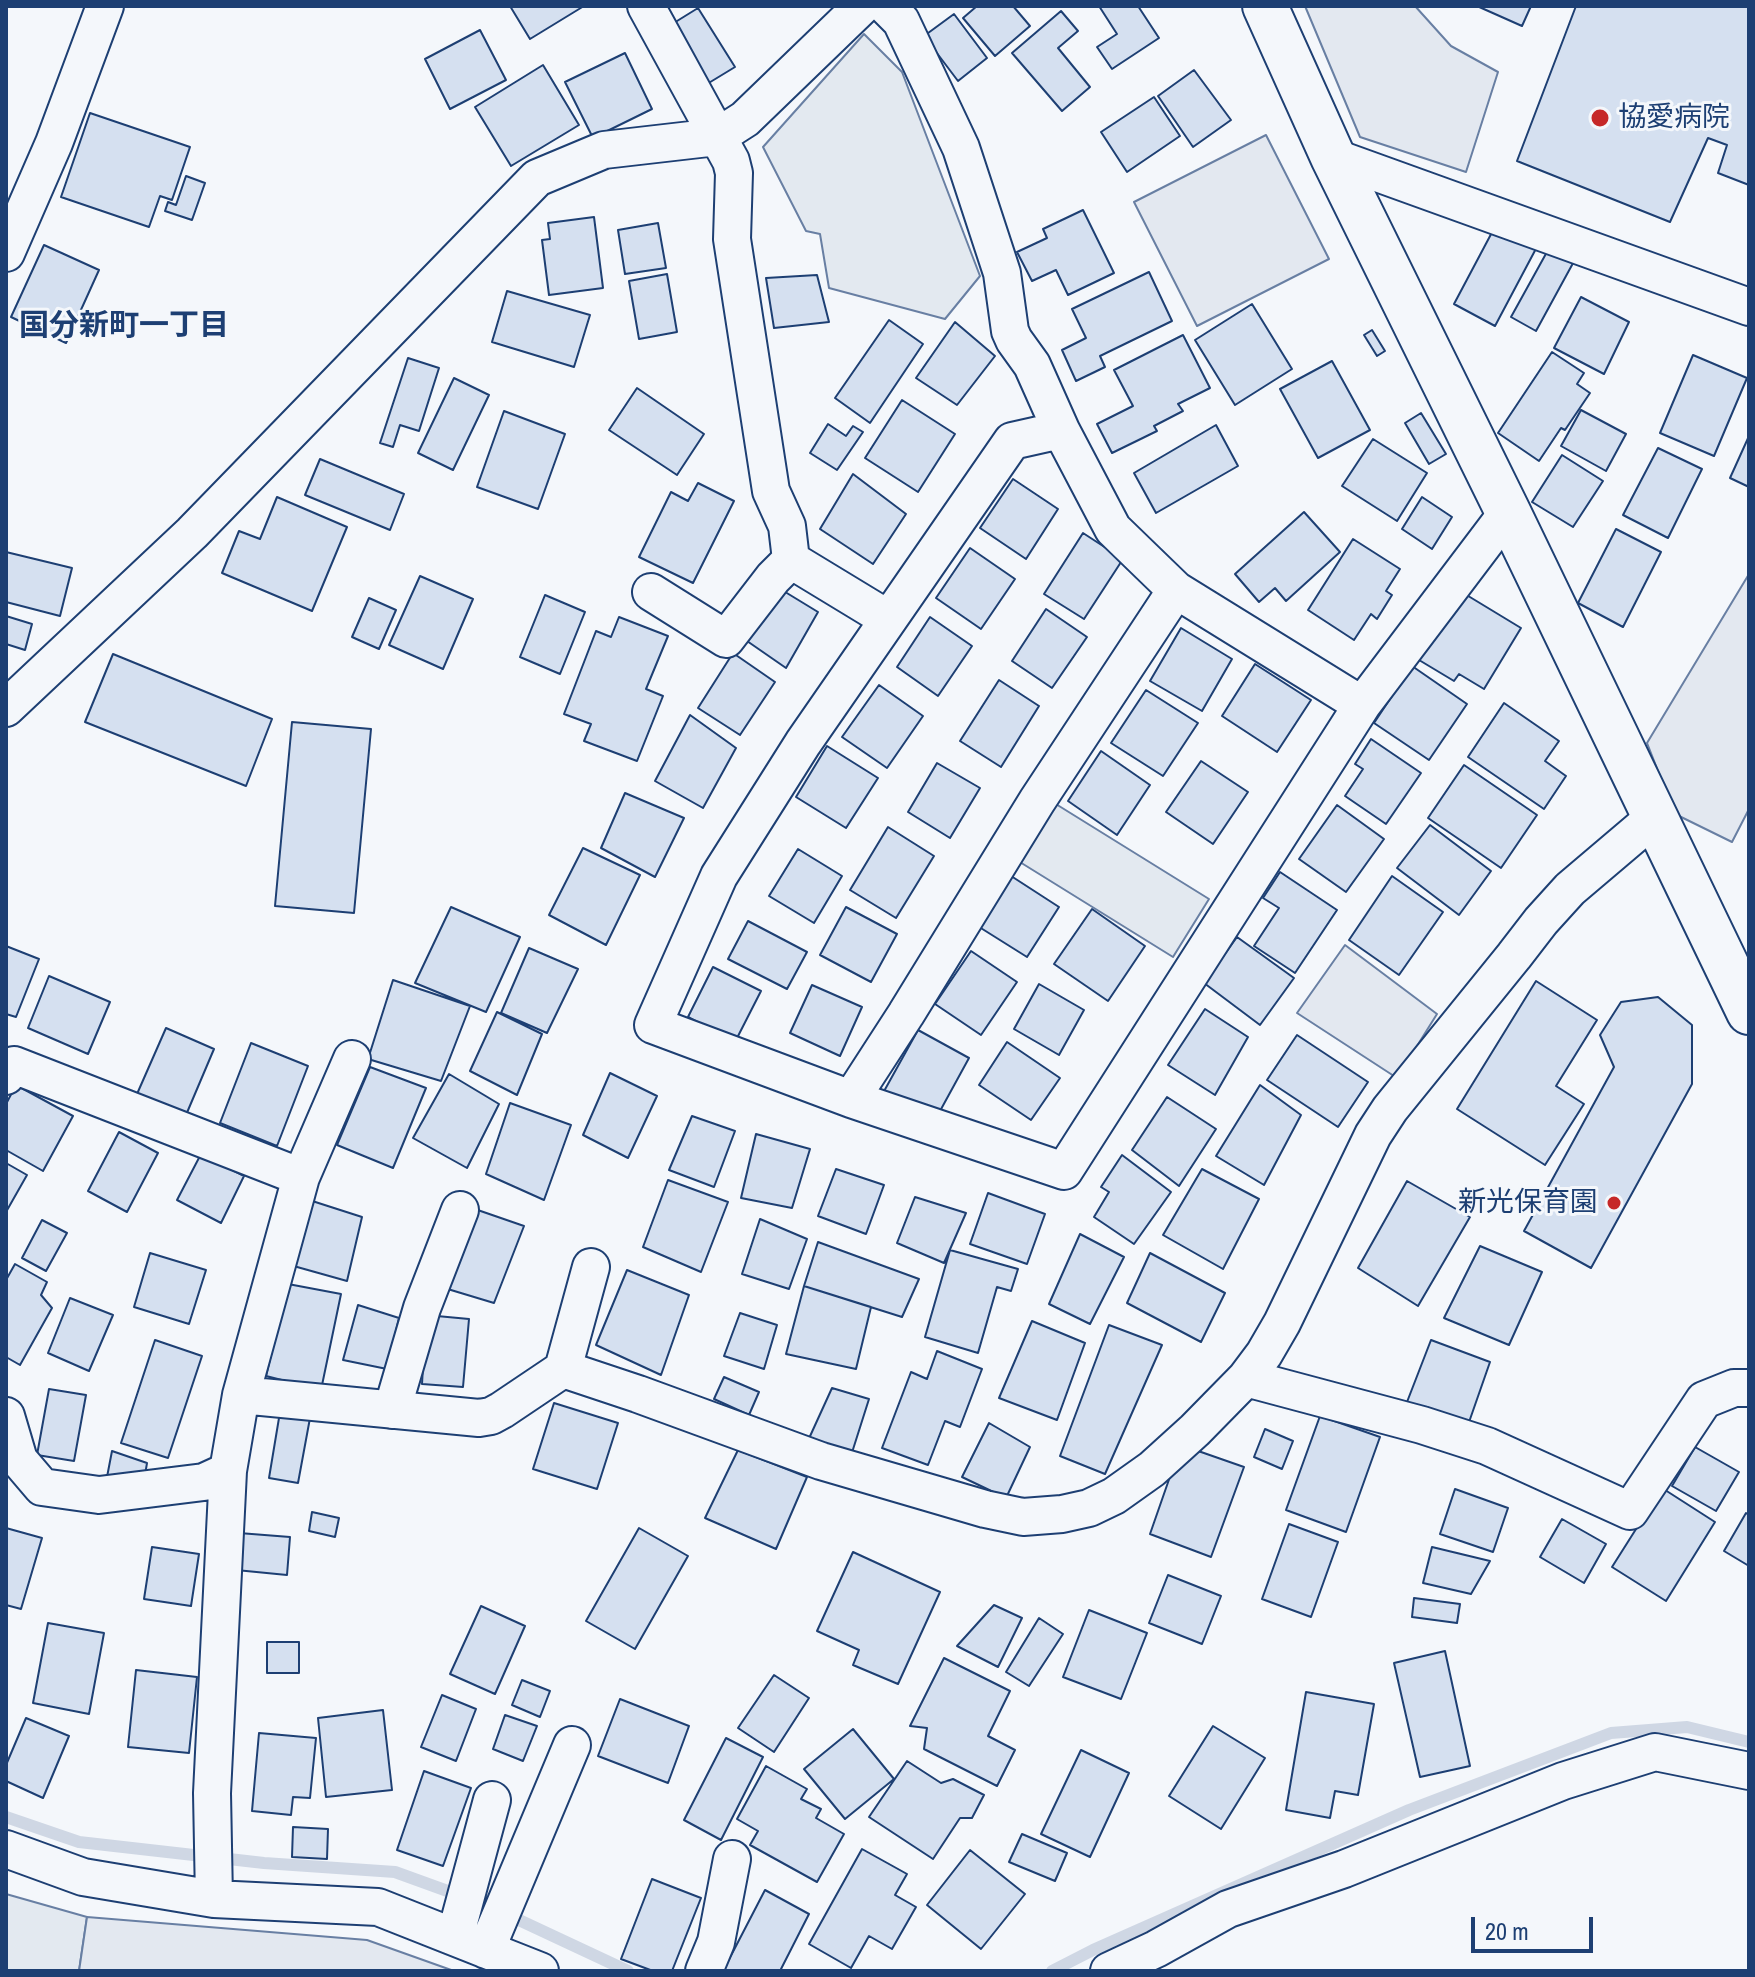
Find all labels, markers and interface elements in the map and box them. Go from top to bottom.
place label: 協愛病院 [1618,101,1730,135]
marker: 協愛病院 [1589,107,1611,129]
district label: 国分新町一丁目 [19,309,229,345]
place label: 新光保育園 [1458,1186,1598,1220]
marker: 新光保育園 [1605,1194,1623,1212]
scale bar [1475,1901,1597,1951]
text: 20 m [1485,1915,1529,1947]

